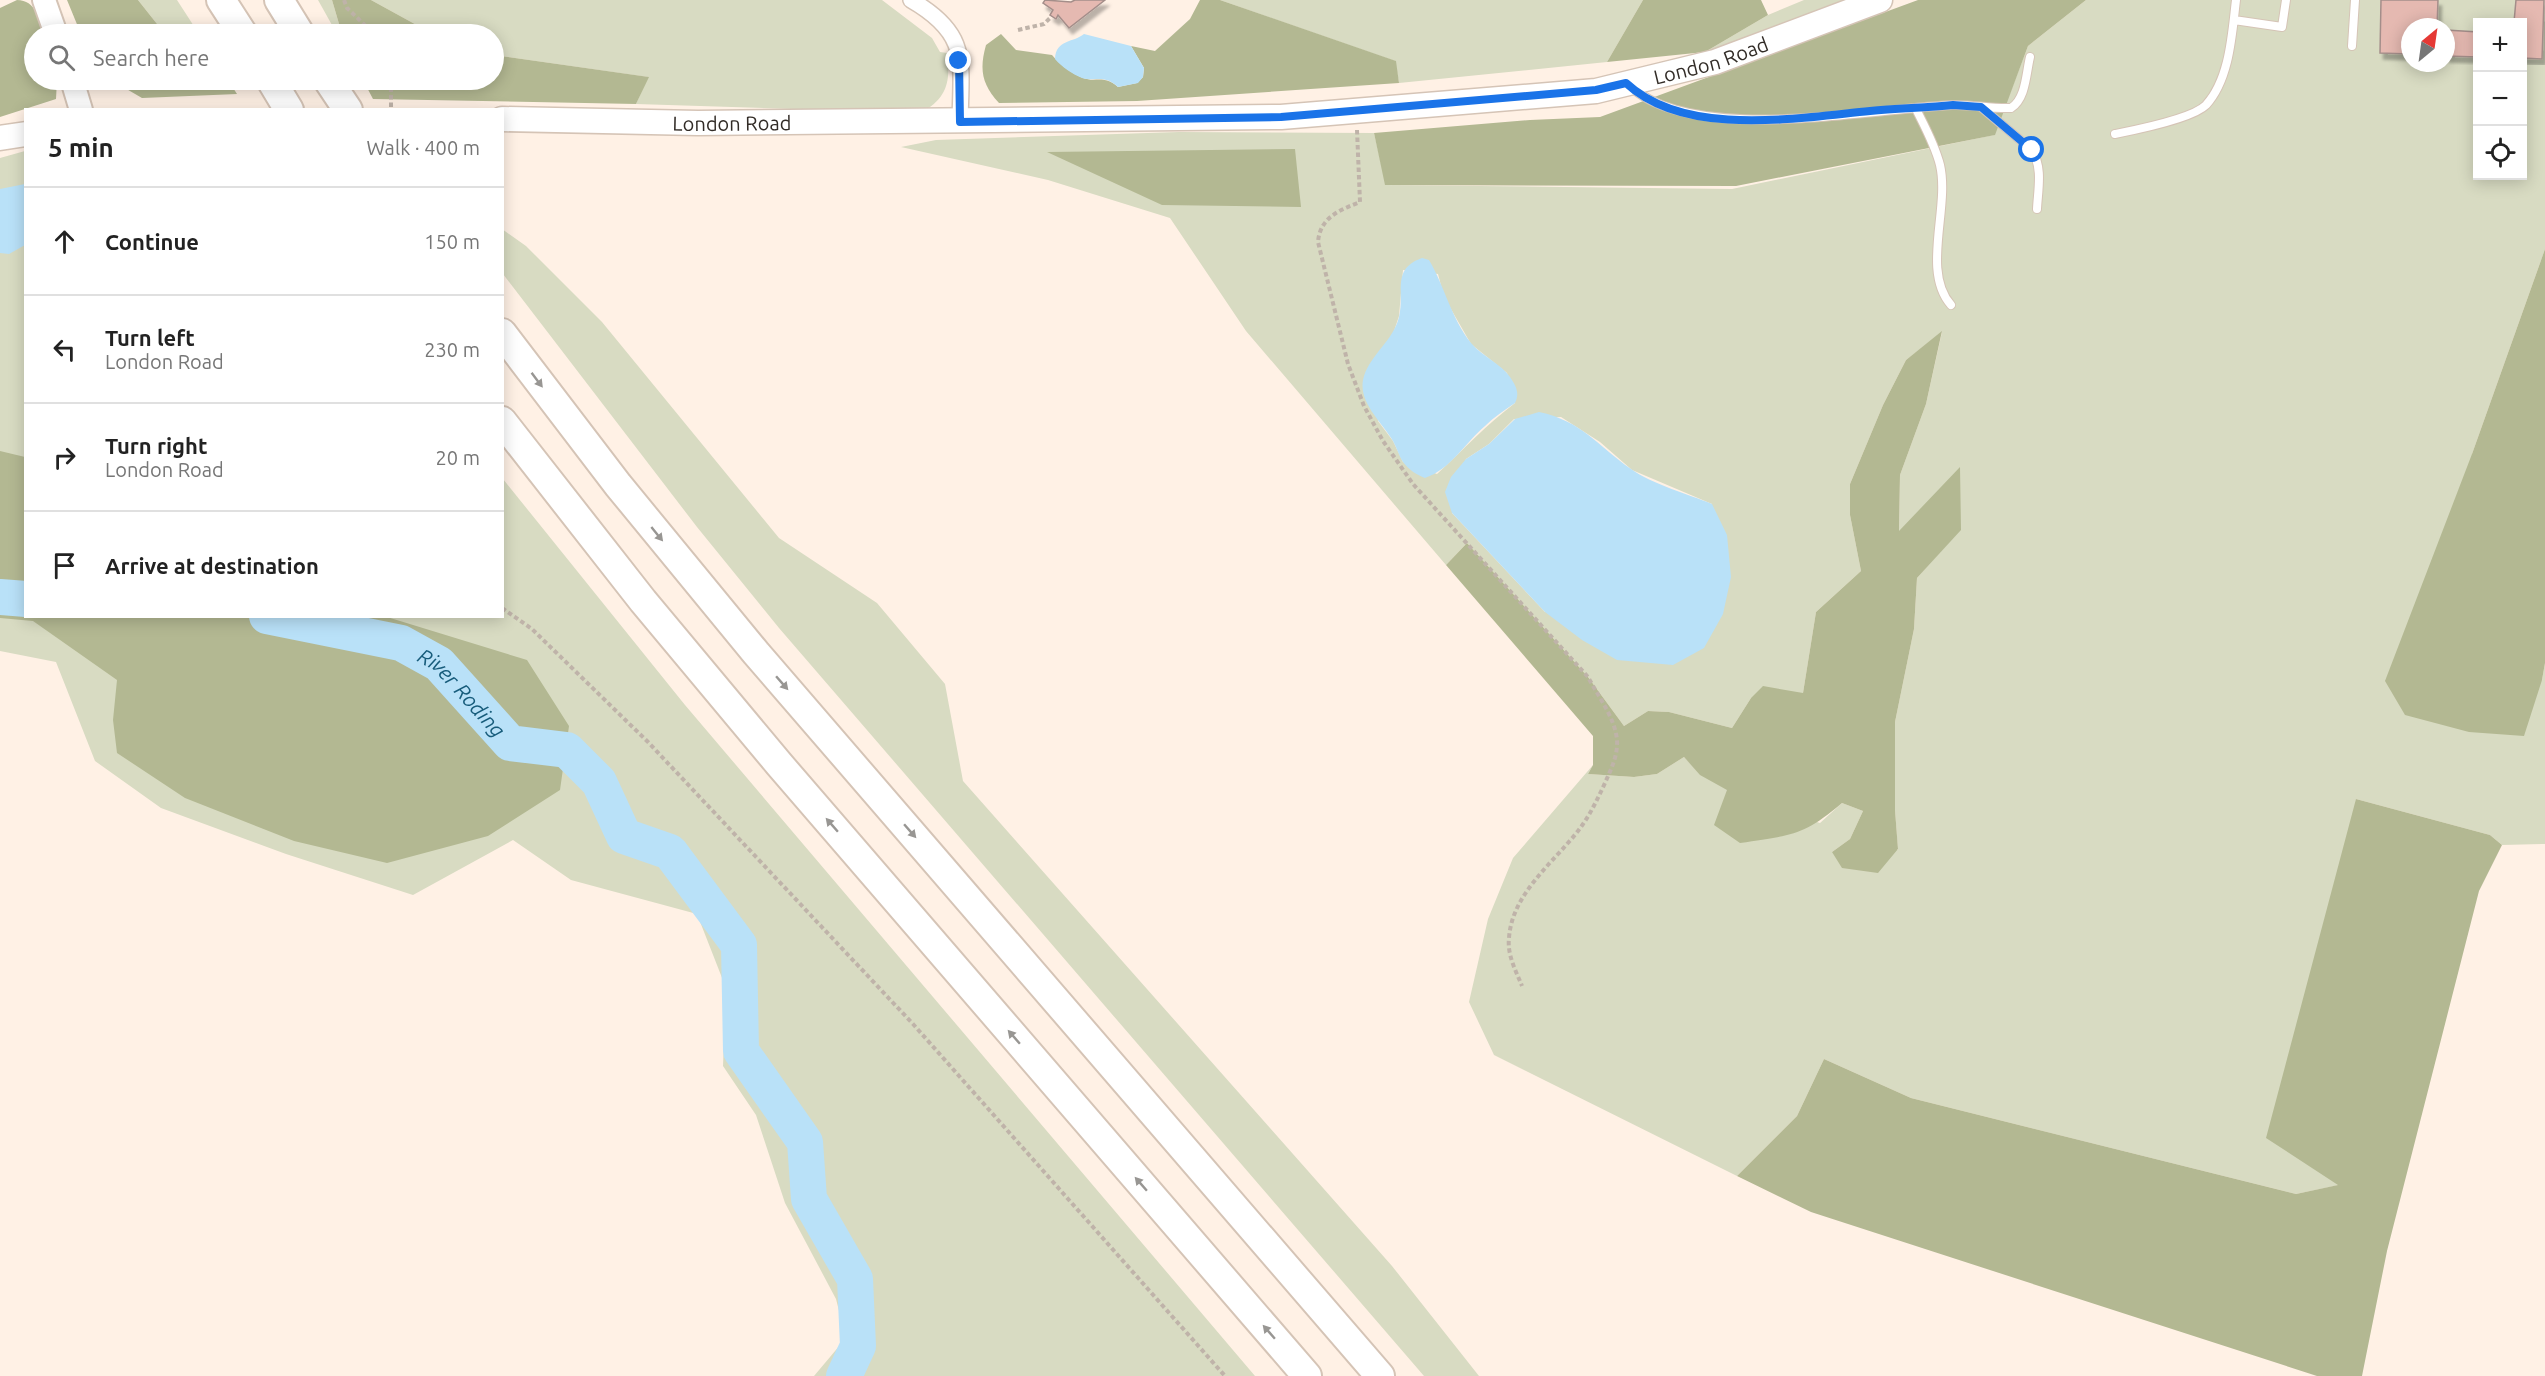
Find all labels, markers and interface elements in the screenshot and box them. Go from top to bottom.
north arrow [2401,18,2455,72]
map controls [2473,18,2527,180]
button: + [2473,18,2527,72]
search box [24,24,504,90]
street label: London Road [1651,32,1771,88]
icon: search [45,41,78,74]
text: Search here [93,45,209,70]
route end [945,47,971,73]
button: − [2473,72,2527,126]
street label: London Road [672,111,791,135]
button: locate [2473,126,2527,180]
text: 5 min [48,133,114,162]
text: Walk · 400 m [367,136,480,159]
route start [2018,136,2044,162]
icon: ahead [48,225,81,258]
text: Continue [105,229,199,254]
text: 150 m [424,230,480,253]
text: Turn left [105,325,195,350]
icon: left [48,333,81,366]
text: 230 m [424,338,480,361]
text: London Road [105,350,224,373]
one-way arrow [531,372,543,387]
text: Turn right [105,433,207,458]
icon: right [48,441,81,474]
text: 20 m [436,446,480,469]
text: London Road [105,458,224,481]
one-way arrow [651,526,663,541]
icon: arrive [48,549,81,582]
text: Arrive at destination [105,553,319,578]
water label: River Roding [414,643,511,742]
one-way arrow [775,676,789,691]
one-way arrow [826,818,839,833]
one-way arrow [903,823,916,838]
one-way arrow [1007,1029,1020,1045]
one-way arrow [1135,1177,1148,1192]
one-way arrow [1263,1325,1276,1340]

